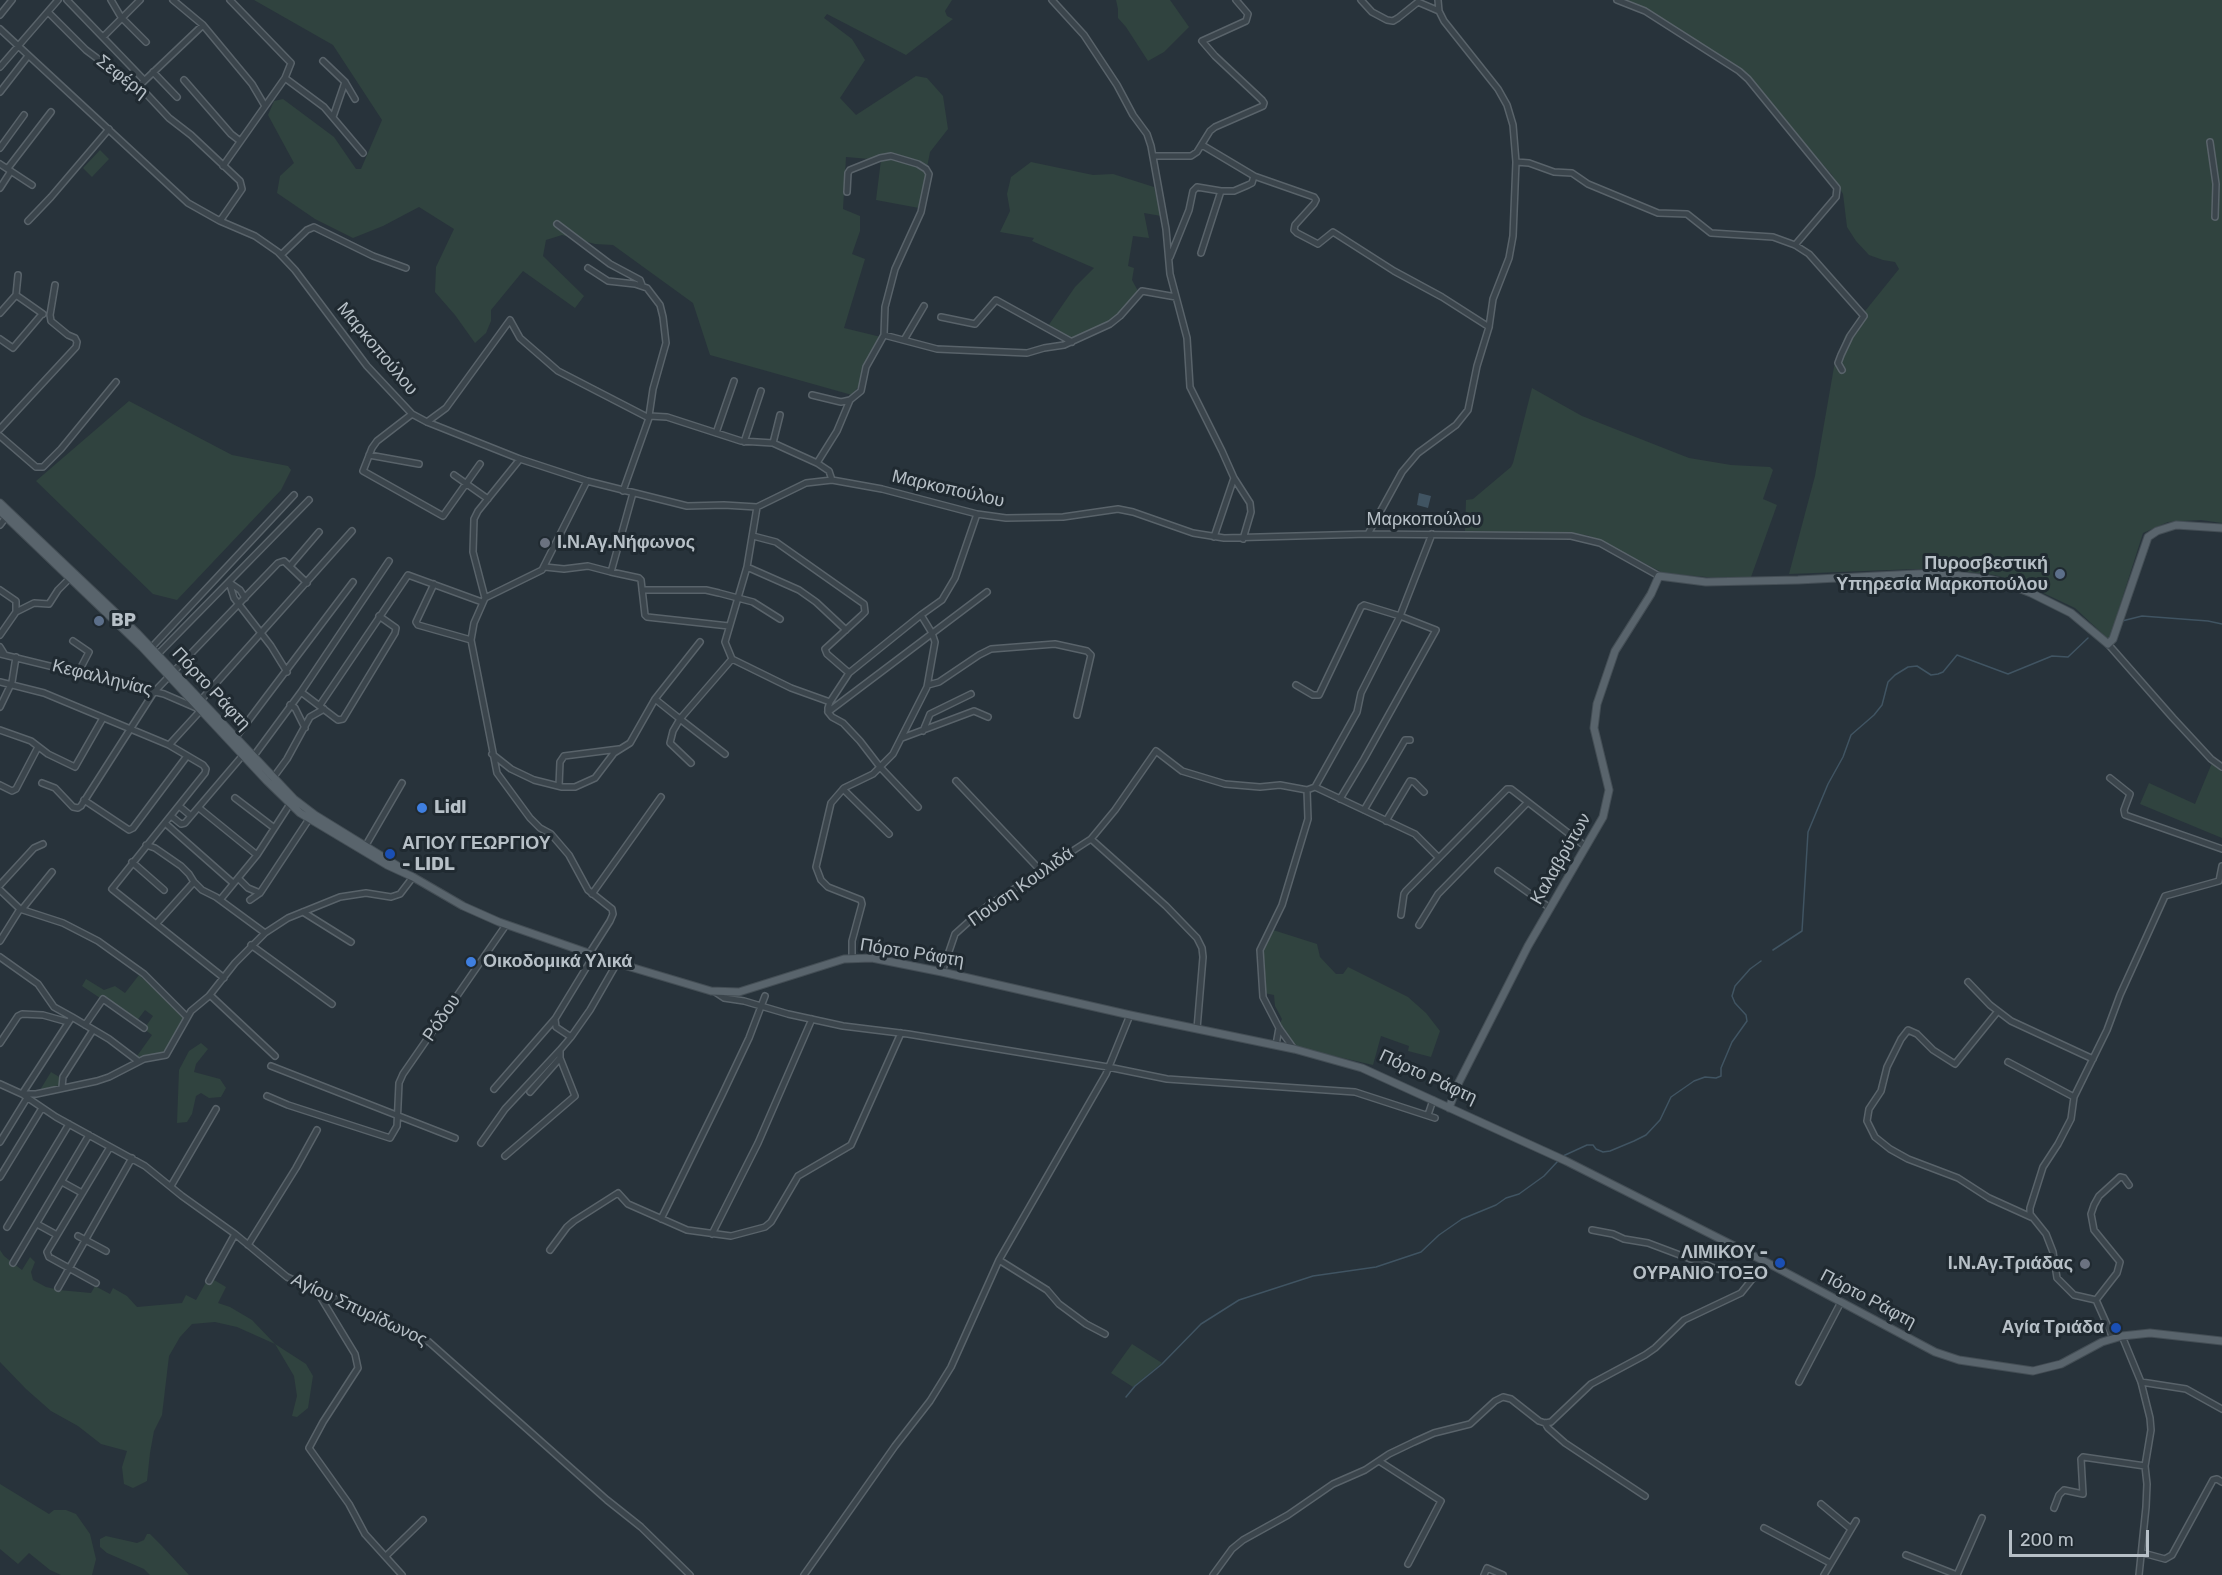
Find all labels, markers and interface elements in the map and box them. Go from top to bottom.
street label: Σεφέρη [92,51,152,103]
street label: Μαρκοπούλου [332,298,422,400]
street label: Μαρκοπούλου [890,466,1006,512]
street label: Μαρκοπούλου [1367,509,1481,531]
place label: Ι.Ν.Αγ.Νήφωνος [557,532,695,554]
marker: Ι.Ν.Αγ.Νήφωνος [538,536,552,550]
place label: Πυροσβεστική Υπηρεσία Μαρκοπούλου [1836,553,2048,596]
marker: Πυροσβεστική Υπηρεσία Μαρκοπούλου [2053,567,2067,581]
place label: BP [111,610,136,632]
marker: BP [92,614,106,628]
street label: Πόρτο Ράφτη [167,643,255,735]
street label: Κεφαλληνίας [50,655,154,701]
place label: Lidl [434,797,466,819]
marker: Lidl [415,801,429,815]
street label: Καλαβρύτων [1526,810,1596,908]
place label: ΑΓΙΟΥ ΓΕΩΡΓΙΟΥ - LIDL [402,833,551,876]
street label: Πούση Κουλιδά [964,843,1078,931]
marker: ΑΓΙΟΥ ΓΕΩΡΓΙΟΥ - LIDL [383,847,397,861]
street label: Πόρτο Ράφτη [858,934,966,972]
place label: Οικοδομικά Υλικά [483,951,632,973]
marker: Οικοδομικά Υλικά [464,955,478,969]
street label: Ρόδου [419,990,465,1046]
street label: Πόρτο Ράφτη [1376,1045,1480,1109]
place label: ΛΙΜΙΚΟΥ - ΟΥΡΑΝΙΟ ΤΟΞΟ [1633,1242,1768,1284]
place label: Ι.Ν.Αγ.Τριάδας [1948,1253,2073,1275]
marker: ΛΙΜΙΚΟΥ - ΟΥΡΑΝΙΟ ΤΟΞΟ [1773,1256,1787,1270]
marker: Ι.Ν.Αγ.Τριάδας [2078,1257,2092,1271]
street label: Πόρτο Ράφτη [1816,1265,1920,1333]
street label: Αγίου Σπυρίδωνος [288,1269,430,1351]
place label: Αγία Τριάδα [2002,1317,2104,1339]
marker: Αγία Τριάδα [2109,1321,2123,1335]
scale bar [2012,1518,2152,1556]
text: 200 m [2020,1529,2074,1551]

